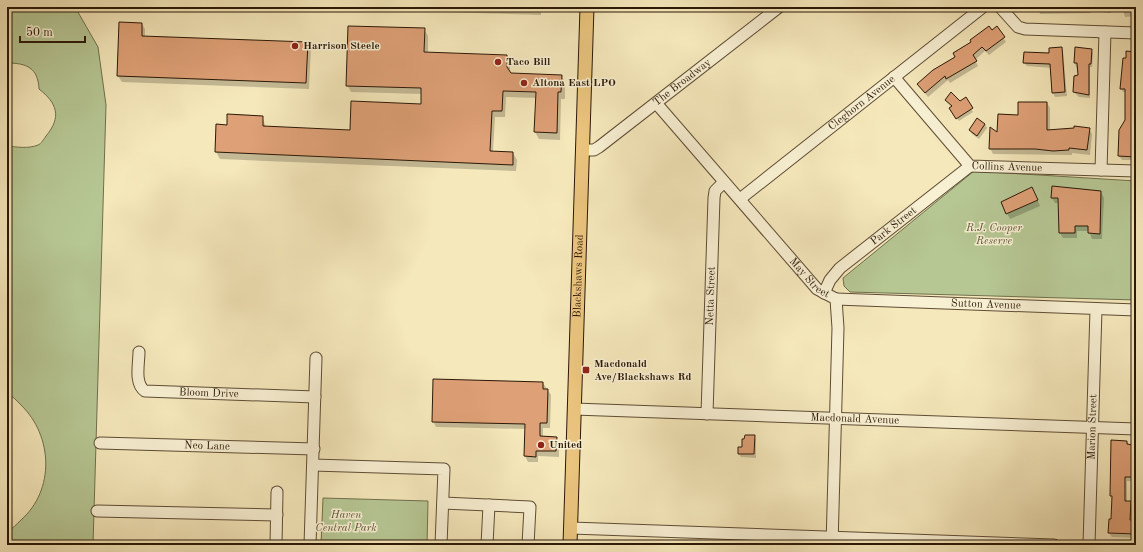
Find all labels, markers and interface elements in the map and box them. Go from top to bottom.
scale bar [20,18,85,44]
text: 50 m [26,26,53,39]
marker: Harrison Steele [290,41,300,51]
place label: Harrison Steele [303,41,380,52]
street label: The Broadway [651,56,713,108]
marker: Taco Bill [493,57,503,67]
place label: Taco Bill [506,57,551,68]
street label: Cleghorn Avenue [826,73,897,132]
marker: Altona East LPO [519,78,529,88]
place label: Altona East LPO [532,78,616,89]
street label: Collins Avenue [972,161,1042,174]
street label: Park Street [869,205,919,247]
park label: R.J. Cooper Reserve [965,223,1022,247]
street label: Blackshaws Road [572,234,585,318]
street label: May Street [787,256,831,300]
street label: Netta Street [704,266,717,326]
street label: Sutton Avenue [951,298,1021,311]
place label: Macdonald Ave/Blackshaws Rd [594,359,691,383]
marker: Macdonald Ave/Blackshaws Rd [581,365,591,375]
street label: Bloom Drive [179,387,239,400]
street label: Marion Street [1086,394,1099,460]
street label: Macdonald Avenue [810,412,899,426]
street label: Neo Lane [184,440,230,452]
marker: United [536,440,546,450]
place label: United [549,440,582,451]
park label: Haven Central Park [315,510,377,534]

